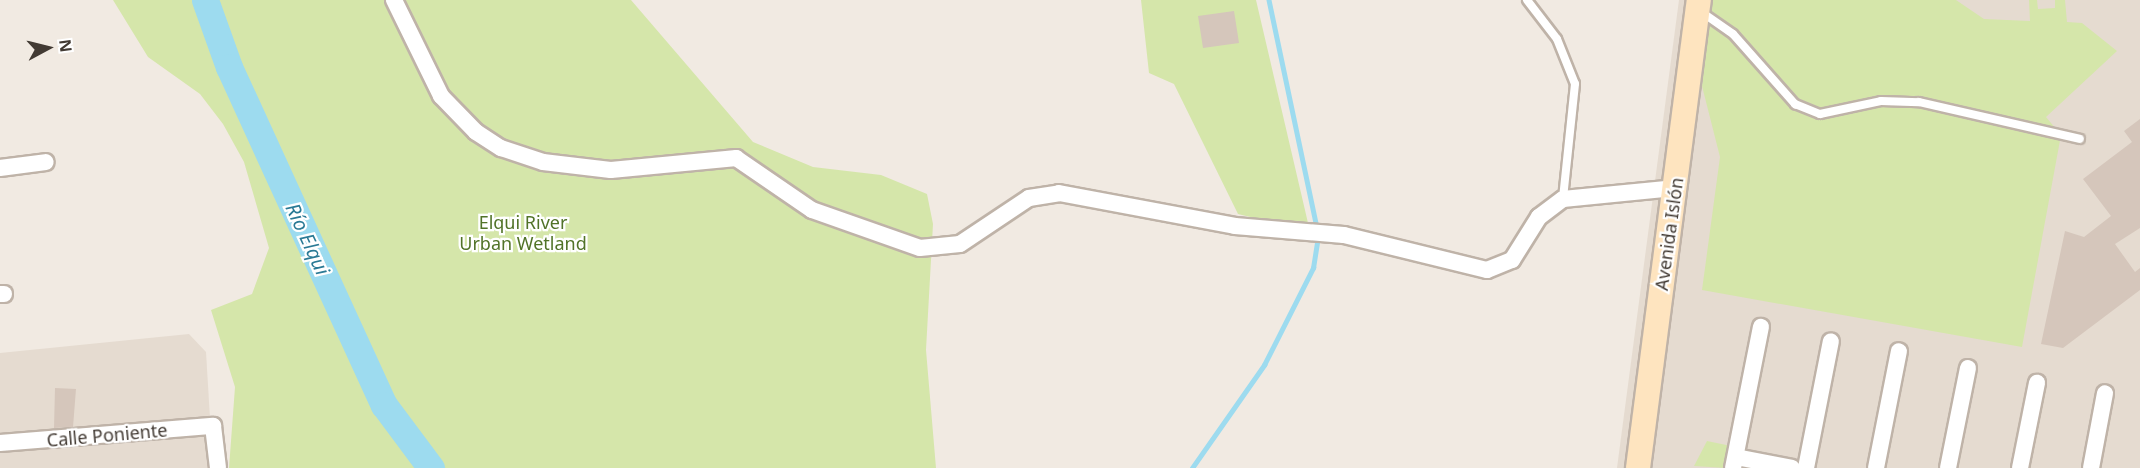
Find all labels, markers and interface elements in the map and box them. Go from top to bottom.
north arrow [18,18,78,78]
text: N [54,38,78,54]
street label: Avenida Islón [1650,176,1688,292]
water label: Río Elqui [281,199,335,279]
park label: Elqui River Urban Wetland [459,212,587,254]
street label: Calle Poniente [46,419,168,451]

